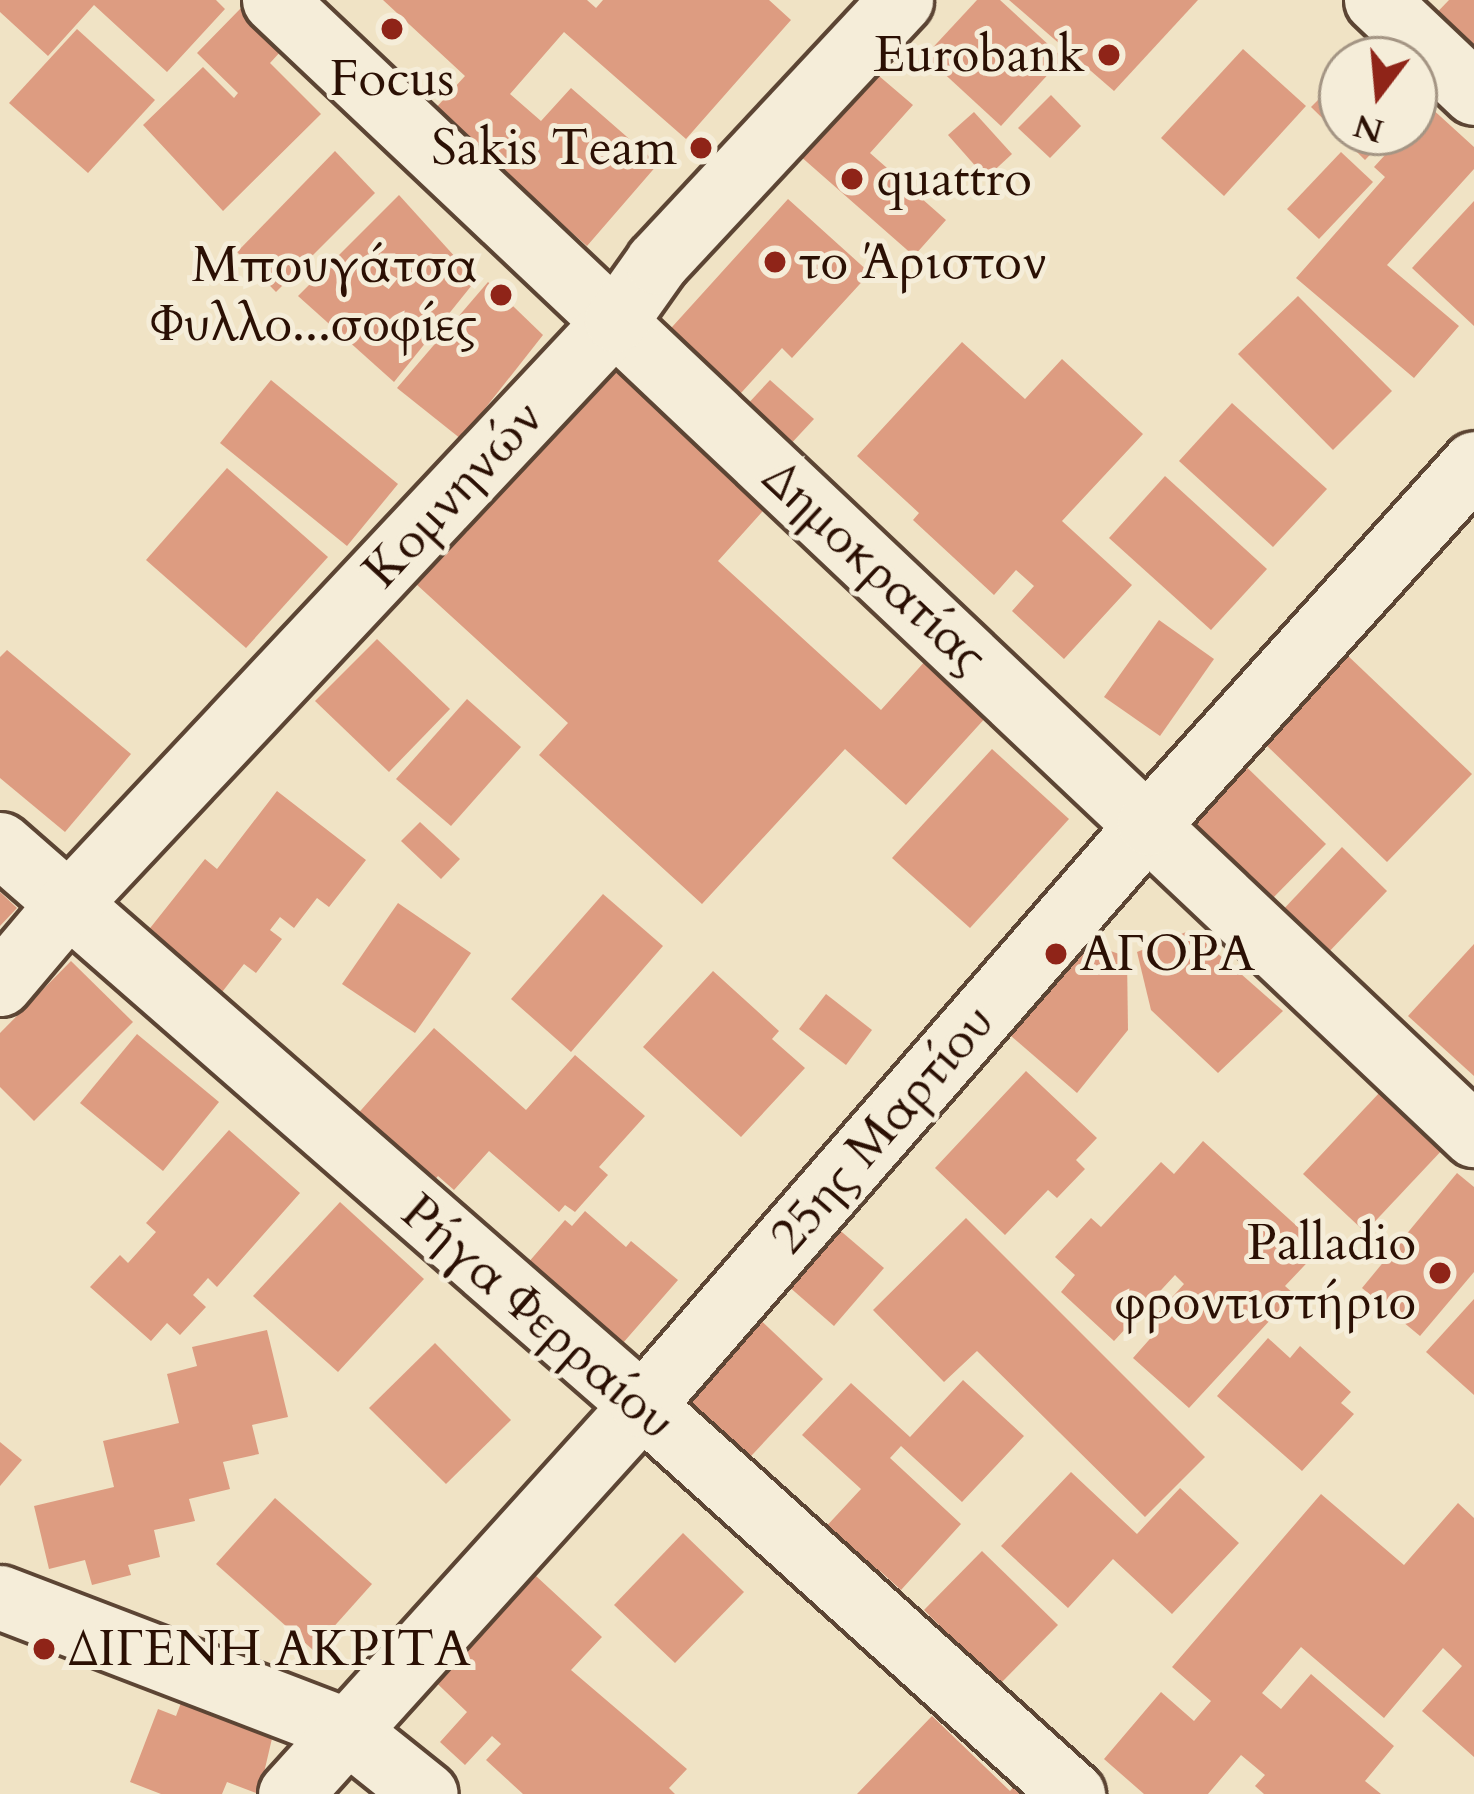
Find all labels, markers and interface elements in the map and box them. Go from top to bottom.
marker: Focus [379,16,405,42]
place label: Eurobank [874,24,1085,86]
north arrow [1318,36,1438,156]
marker: Eurobank [1096,42,1122,68]
place label: Focus [330,48,454,110]
text: N [1349,103,1389,154]
place label: Sakis Team [431,117,677,179]
marker: Sakis Team [688,135,714,161]
place label: quattro [876,148,1032,210]
marker: quattro [839,166,865,192]
place label: το Άριστον [799,231,1047,293]
place label: Μπουγάτσα Φυλλο...σοφίες [150,235,477,355]
marker: το Άριστον [762,249,788,275]
marker: Μπουγάτσα Φυλλο...σοφίες [488,282,514,308]
street label: Κομνηνών [351,387,555,601]
street label: Δημοκρατίας [750,447,1000,687]
place label: ΑΓΟΡΑ [1080,923,1255,985]
marker: ΑΓΟΡΑ [1043,941,1069,967]
street label: 25ης Μαρτίου [757,992,1007,1266]
street label: Ρήγα Φερραίου [389,1182,687,1452]
place label: Palladio φροντιστήριο [1115,1213,1416,1333]
marker: Palladio φροντιστήριο [1427,1260,1453,1286]
place label: ΔΙΓΕΝΗ ΑΚΡΙΤΑ [68,1618,470,1680]
marker: ΔΙΓΕΝΗ ΑΚΡΙΤΑ [31,1636,57,1662]

